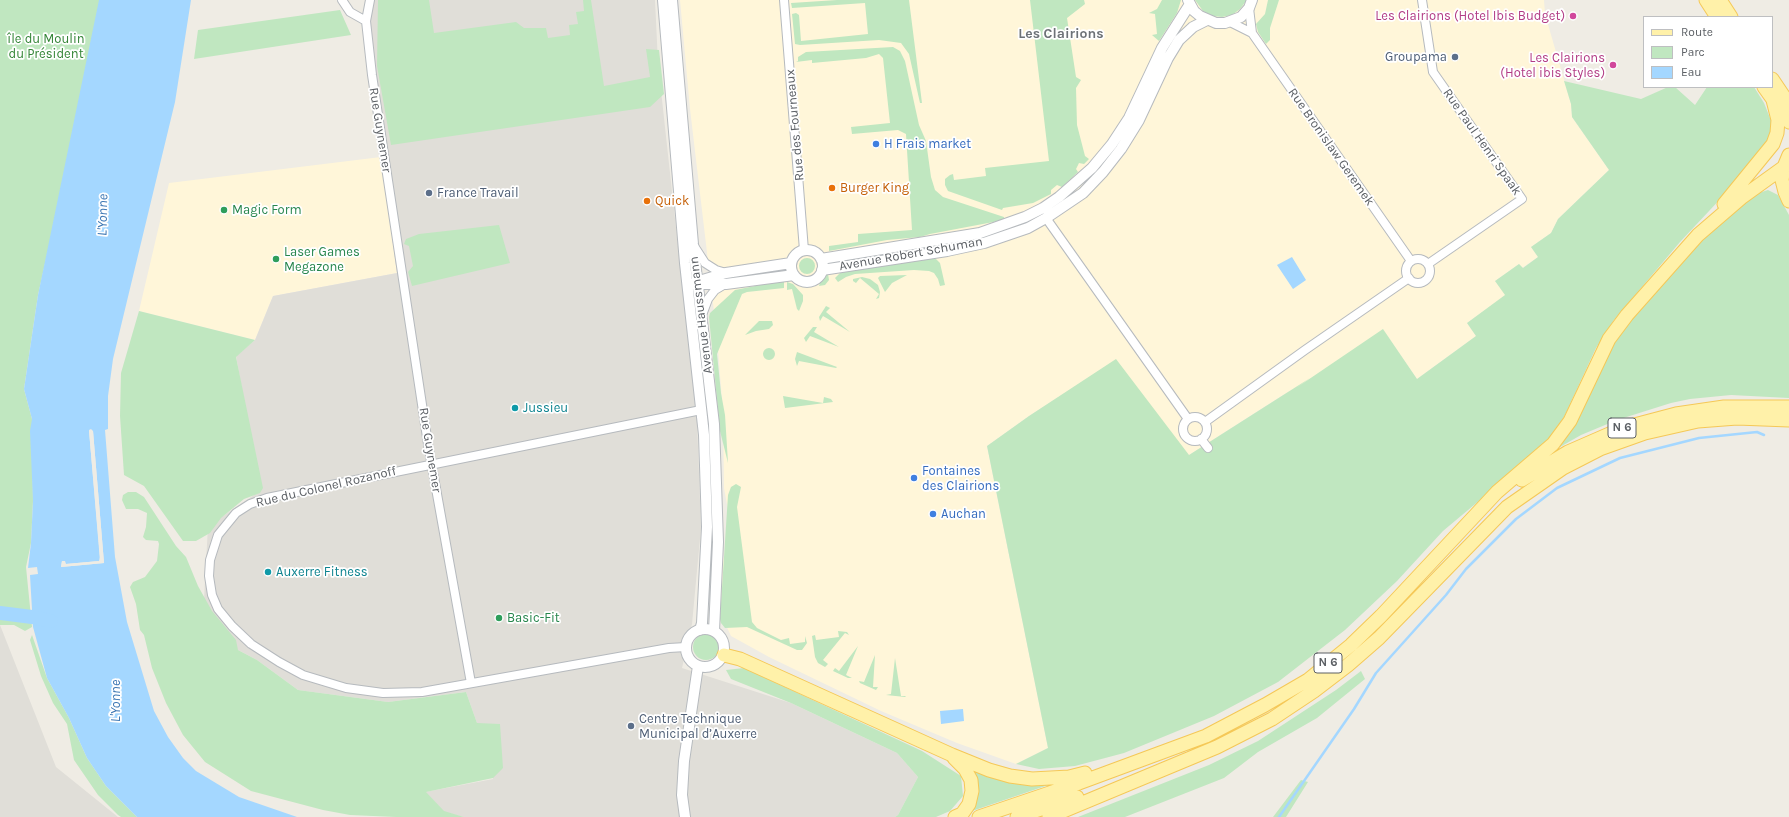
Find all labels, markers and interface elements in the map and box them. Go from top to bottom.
place label: Les Clairions (Hotel Ibis Budget) [1375,8,1565,24]
marker: Les Clairions (Hotel Ibis Budget) [1568,11,1578,21]
legend [1643,16,1773,88]
text: Route [1681,25,1713,39]
district label: Les Clairions [1018,26,1104,42]
park label: île du Moulin du Président [7,31,85,62]
text: Parc [1681,45,1705,59]
place label: Groupama [1385,49,1447,65]
place label: Les Clairions (Hotel ibis Styles) [1500,50,1605,81]
marker: Groupama [1450,52,1460,62]
marker: Les Clairions (Hotel ibis Styles) [1608,60,1618,70]
text: Eau [1681,65,1702,79]
street label: Rue des Fourneaux [782,68,808,182]
street label: Rue Bronislaw Geremek [1284,85,1378,209]
street label: Rue Guynemer [366,86,394,174]
street label: Rue Paul Henri Spaak [1439,86,1525,198]
place label: H Frais market [884,136,971,152]
marker: H Frais market [871,139,881,149]
place label: Burger King [840,180,909,196]
marker: Burger King [827,183,837,193]
place label: France Travail [437,185,519,201]
marker: France Travail [424,188,434,198]
place label: Quick [655,193,689,209]
water label: L'Yonne [94,194,112,236]
marker: Quick [642,196,652,206]
place label: Magic Form [232,202,302,218]
marker: Magic Form [219,205,229,215]
street label: Avenue Robert Schuman [838,234,984,274]
place label: Laser Games Megazone [284,244,360,275]
marker: Laser Games Megazone [271,254,281,264]
street label: Avenue Haussmann [686,255,716,375]
place label: Jussieu [523,400,568,416]
marker: Jussieu [510,403,520,413]
street label: Rue Guynemer [416,406,444,494]
road number: N 6 [1608,418,1636,438]
street label: Rue du Colonel Rozanoff [254,463,398,511]
place label: Fontaines des Clairions [922,463,999,494]
marker: Fontaines des Clairions [909,473,919,483]
place label: Auchan [941,506,986,522]
marker: Auchan [928,509,938,519]
place label: Auxerre Fitness [276,564,368,580]
marker: Auxerre Fitness [263,567,273,577]
place label: Basic-Fit [507,610,560,626]
marker: Basic-Fit [494,613,504,623]
road number: N 6 [1314,653,1342,673]
water label: L'Yonne [108,680,124,722]
place label: Centre Technique Municipal d’Auxerre [639,711,757,742]
marker: Centre Technique Municipal d’Auxerre [626,721,636,731]

